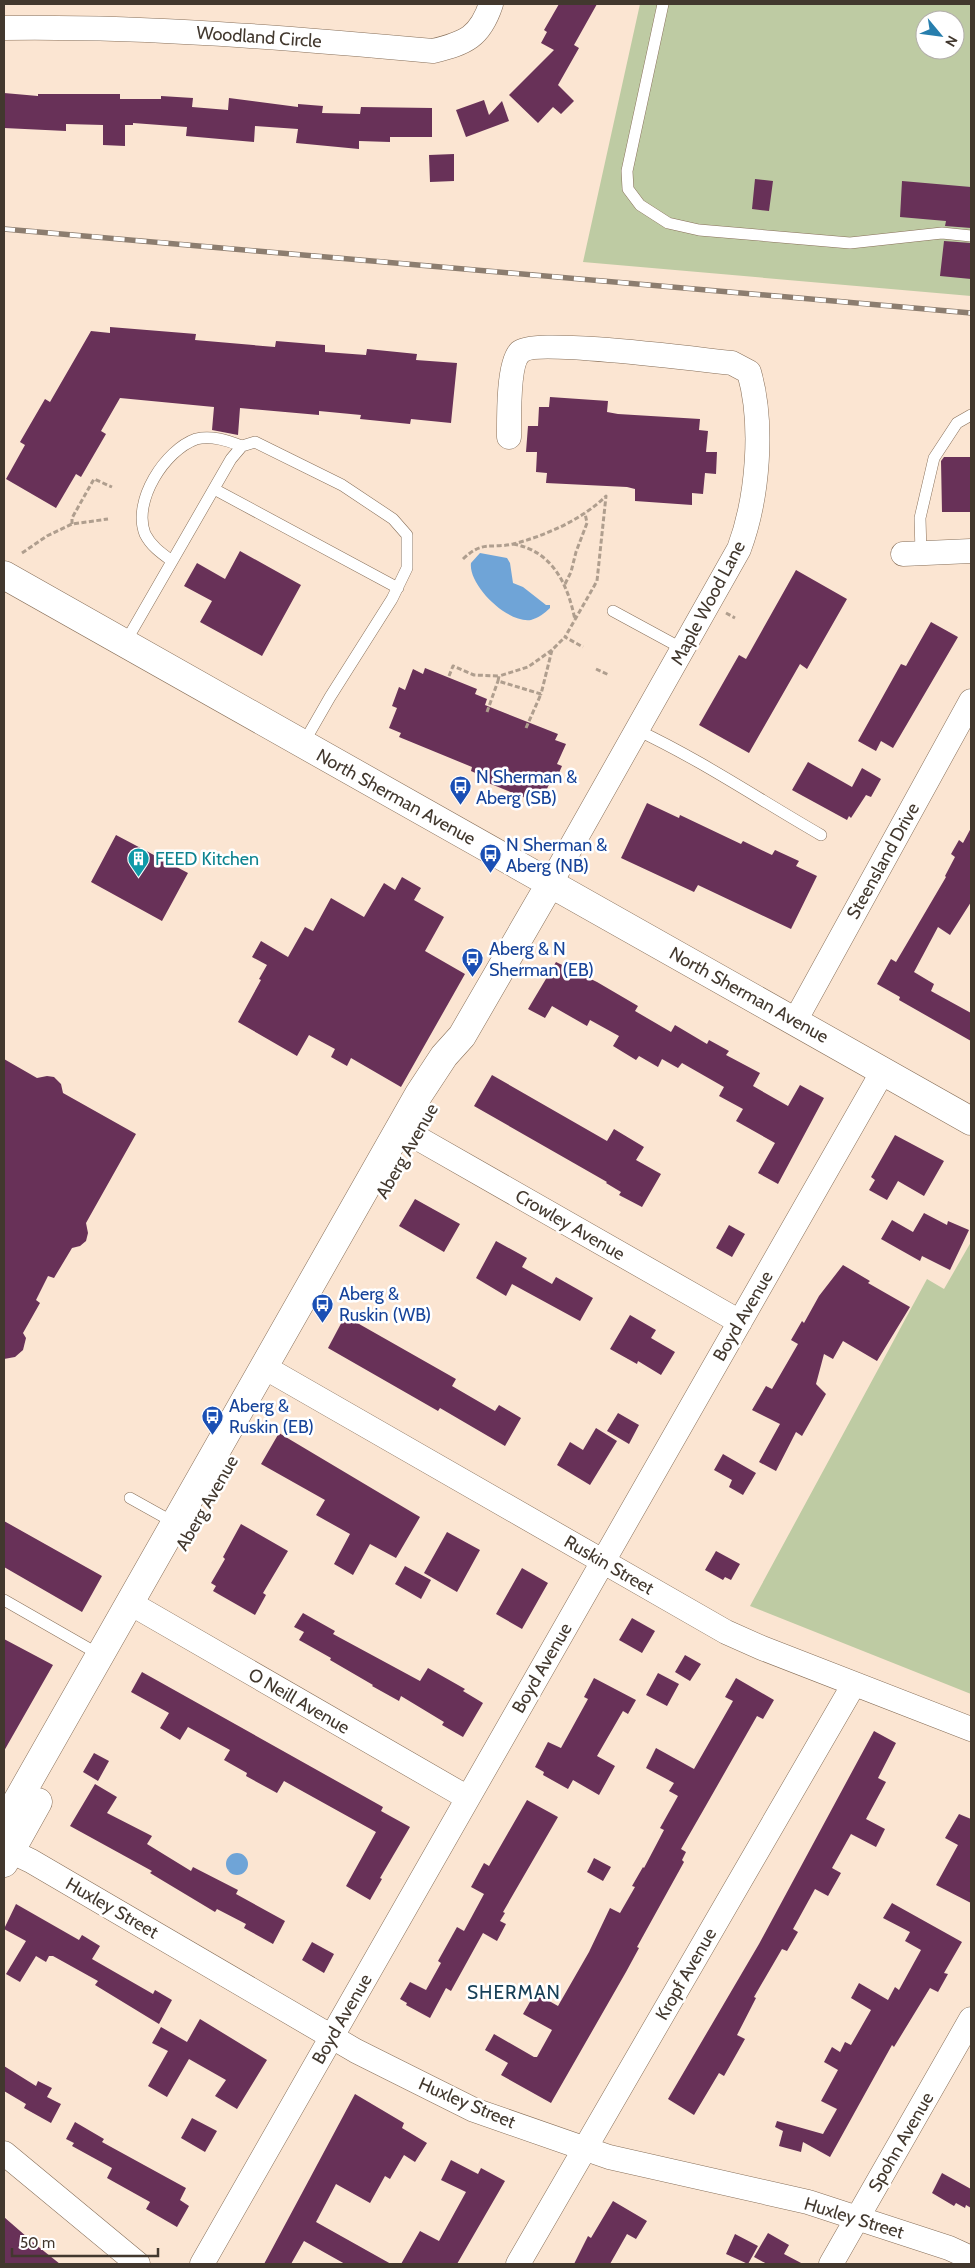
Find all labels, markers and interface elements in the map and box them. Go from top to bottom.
north arrow [915,10,965,60]
street label: Woodland Circle [196,22,322,52]
text: N [941,33,962,50]
street label: Maple Wood Lane [666,537,750,669]
street label: North Sherman Avenue [313,744,479,850]
place label: N Sherman & Aberg (SB) [476,766,577,809]
bus stop icon: N Sherman & Aberg (SB) [448,775,472,806]
street label: Steensland Drive [842,799,924,923]
place label: N Sherman & Aberg (NB) [506,834,607,877]
bus stop icon: N Sherman & Aberg (NB) [478,843,502,874]
building icon: FEED Kitchen [127,847,151,878]
place label: FEED Kitchen [155,848,259,870]
place label: Aberg & N Sherman (EB) [489,938,594,981]
street label: North Sherman Avenue [666,942,832,1048]
bus stop icon: Aberg & N Sherman (EB) [461,947,485,978]
street label: Aberg Avenue [371,1100,443,1202]
street label: Crowley Avenue [511,1185,629,1265]
street label: Boyd Avenue [708,1267,778,1365]
place label: Aberg & Ruskin (WB) [339,1283,431,1326]
bus stop icon: Aberg & Ruskin (WB) [311,1292,335,1323]
place label: Aberg & Ruskin (EB) [229,1395,314,1438]
bus stop icon: Aberg & Ruskin (EB) [201,1404,225,1435]
street label: Aberg Avenue [171,1452,243,1554]
street label: Ruskin Street [560,1531,658,1599]
street label: Boyd Avenue [507,1619,577,1717]
street label: O Neill Avenue [245,1663,353,1739]
street label: Huxley Street [62,1873,162,1943]
street label: Kropf Avenue [651,1924,721,2024]
street label: Boyd Avenue [307,1970,377,2068]
district label: SHERMAN [467,1981,561,2004]
street label: Huxley Street [415,2073,519,2133]
street label: Spohn Avenue [864,2088,938,2196]
street label: Huxley Street [801,2192,907,2244]
scale bar [12,2226,159,2258]
text: 50 m [20,2234,55,2252]

